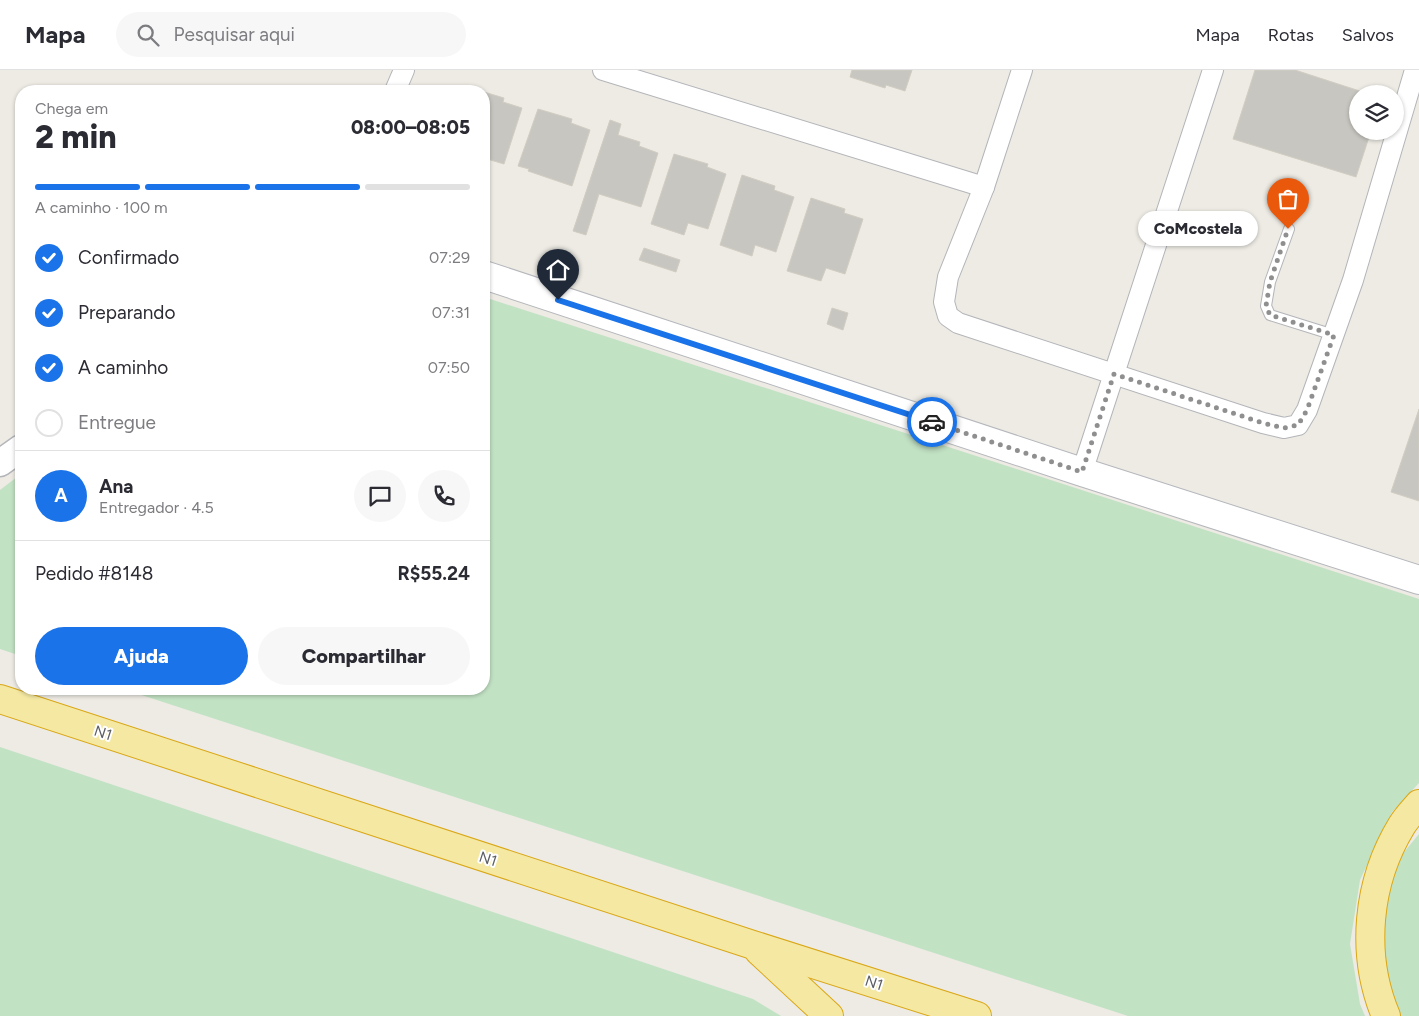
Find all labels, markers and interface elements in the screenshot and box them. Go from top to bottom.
search box [116,12,466,57]
text: Mapa [25,20,86,49]
icon: search [134,21,162,49]
text: Pesquisar aqui [174,23,295,46]
text: Mapa [1196,24,1240,46]
text: Rotas [1268,24,1314,46]
text: Salvos [1342,24,1394,46]
map controls [1349,85,1404,140]
button: layers [1349,85,1404,140]
text: Chega em [35,99,108,118]
text: 08:00–08:05 [351,116,470,139]
text: 2 min [35,118,117,156]
pin [1267,178,1309,229]
icon: bag [1274,185,1302,213]
text: A caminho · 100 m [35,198,168,217]
callout: CoMcostela [1138,212,1258,246]
text: CoMcostela [1154,219,1242,238]
icon: check [35,244,63,272]
text: Confirmado [78,246,179,269]
text: 07:29 [429,248,470,267]
pin [537,249,579,300]
icon: home [544,256,572,284]
icon: check [35,299,63,327]
text: Preparando [78,301,176,324]
text: 07:31 [432,303,470,322]
icon: check [35,354,63,382]
text: A caminho [78,356,168,379]
text: 07:50 [428,358,470,377]
courier [907,397,957,447]
icon: car [918,408,946,436]
text: Entregue [78,411,156,434]
button: chat [354,470,406,522]
button: phone [418,470,470,522]
text: Ana [99,475,134,498]
text: A [54,484,68,507]
text: Entregador · 4.5 [99,498,214,517]
text: Pedido #8148 [35,562,154,585]
text: R$55.24 [397,562,470,585]
button: Ajuda [35,627,248,685]
button: Compartilhar [258,627,470,685]
street label: N1 [92,722,114,744]
street label: N1 [477,848,499,870]
street label: N1 [863,972,885,994]

